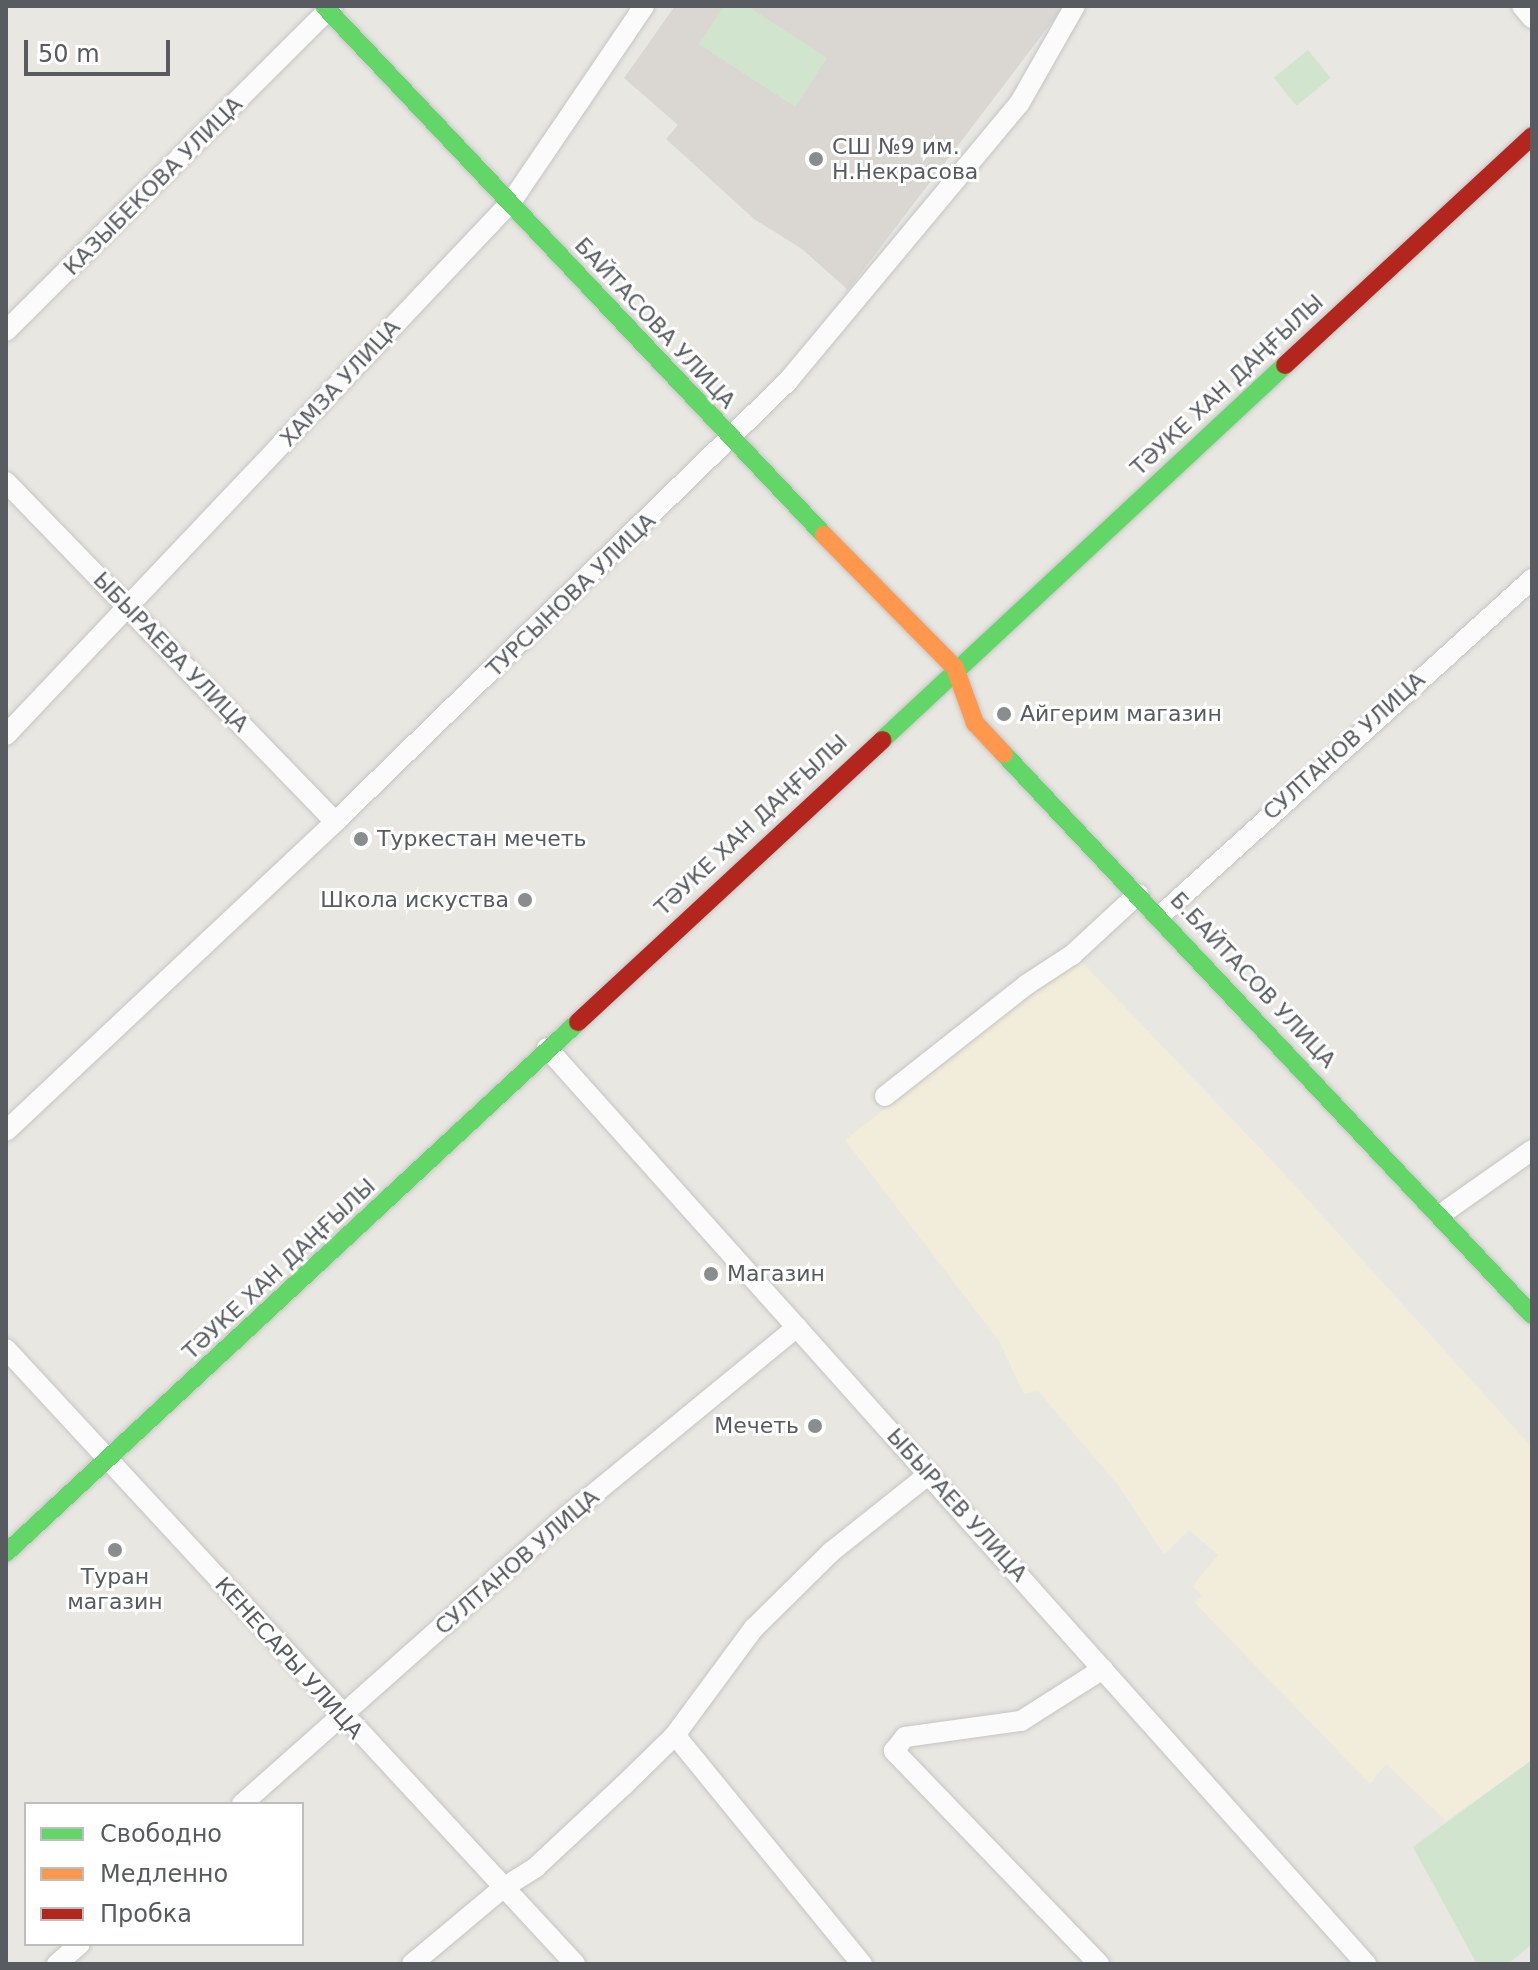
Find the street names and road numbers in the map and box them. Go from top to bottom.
street label: КАЗЫБЕКОВА УЛИЦА [58,91,248,281]
street label: БАЙТАСОВА УЛИЦА [569,232,741,414]
street label: ТӘУКЕ ХАН ДАҢҒЫЛЫ [1125,289,1329,481]
street label: ХАМЗА УЛИЦА [274,314,406,452]
street label: ТУРСЫНОВА УЛИЦА [481,508,661,682]
street label: ЫБЫРАЕВА УЛИЦА [88,567,254,737]
street label: СУЛТАНОВ УЛИЦА [1258,667,1430,825]
street label: ТӘУКЕ ХАН ДАҢҒЫЛЫ [649,729,853,921]
street label: Б.БАЙТАСОВ УЛИЦА [1165,887,1341,1073]
street label: ТӘУКЕ ХАН ДАҢҒЫЛЫ [177,1173,381,1365]
street label: ЫБЫРАЕВ УЛИЦА [881,1423,1033,1587]
street label: СУЛТАНОВ УЛИЦА [430,1484,604,1640]
street label: КЕНЕСАРЫ УЛИЦА [209,1572,369,1744]

